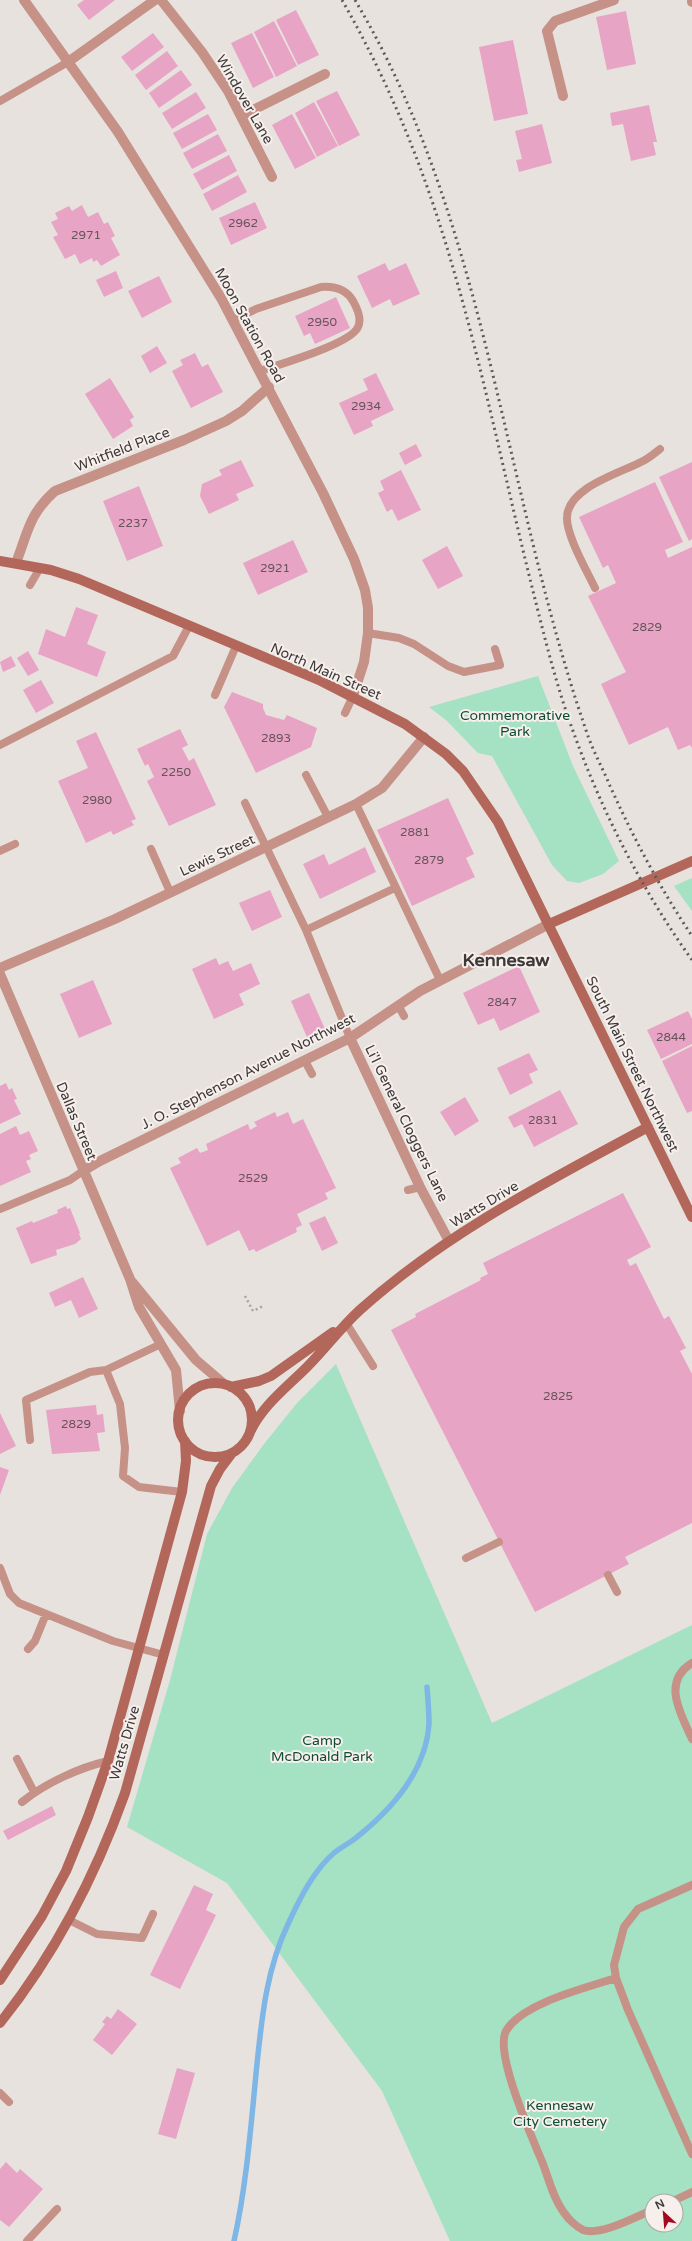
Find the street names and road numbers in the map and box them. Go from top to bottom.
street label: Windover Lane [212,52,277,147]
street label: Moon Station Road [211,265,288,386]
street label: Whitfield Place [72,424,172,475]
street label: North Main Street [268,639,384,704]
street label: Lewis Street [177,830,258,880]
street label: South Main Street Northwest [583,974,683,1155]
street label: J. O. Stephenson Avenue Northwest [138,1010,359,1133]
street label: Li'l General Cloggers Lane [361,1042,452,1205]
street label: Dallas Street [52,1079,101,1164]
street label: Watts Drive [447,1177,522,1232]
street label: Watts Drive [106,1704,143,1782]

